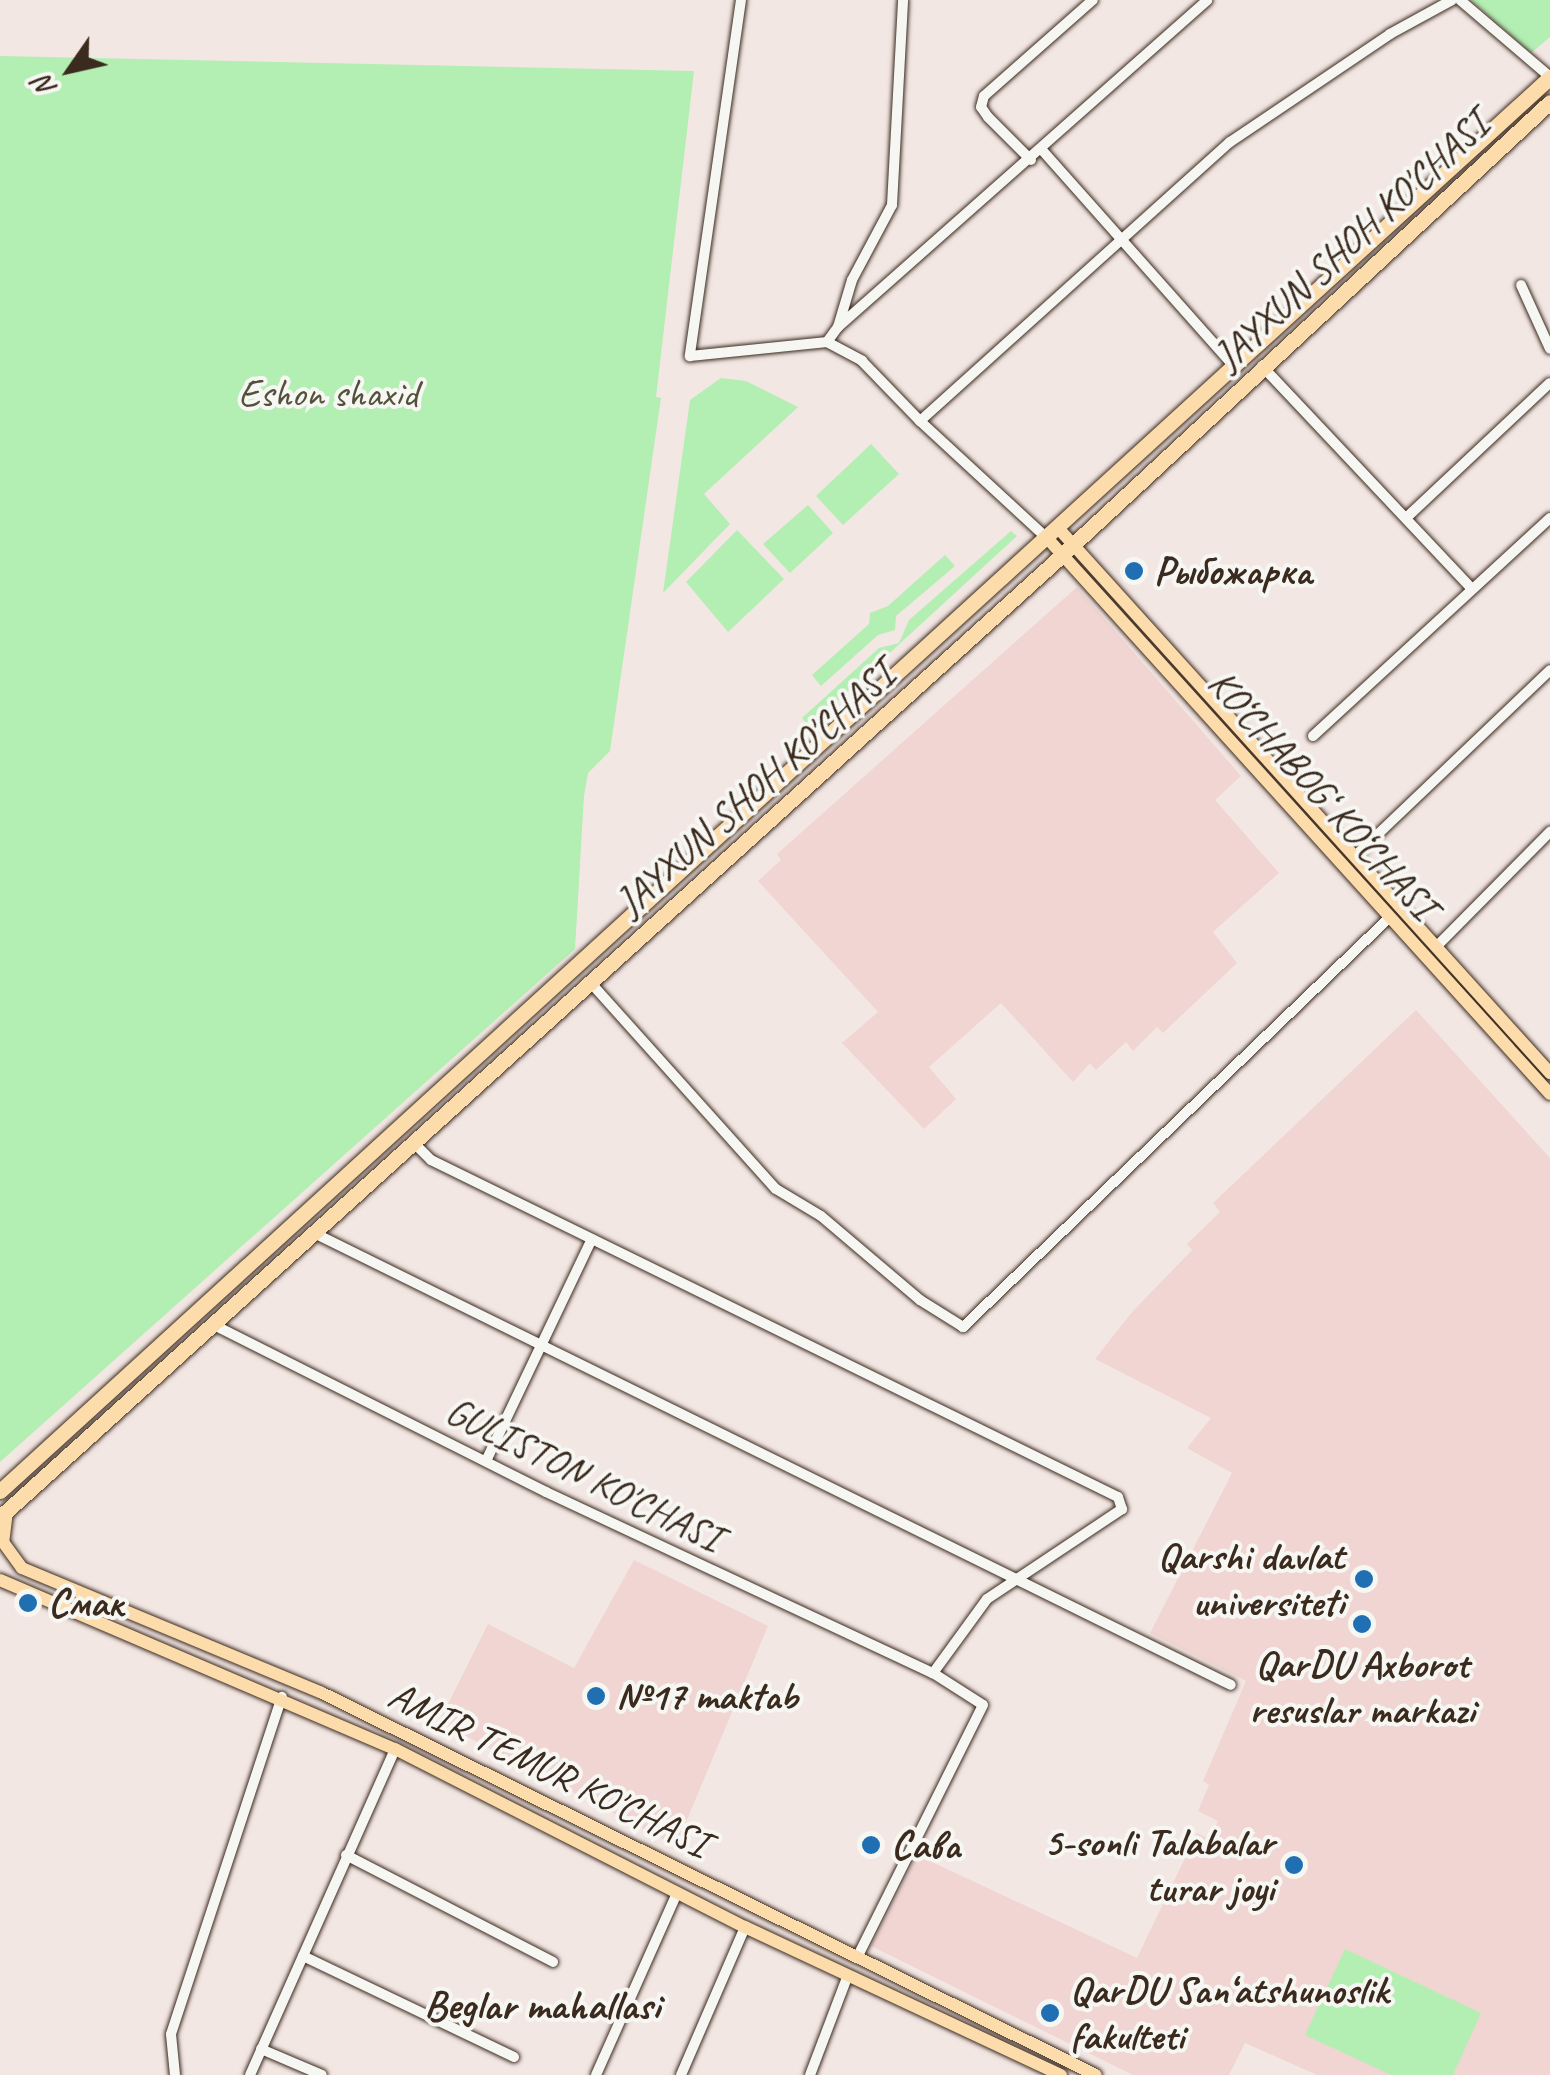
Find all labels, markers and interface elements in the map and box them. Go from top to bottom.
north arrow [20,20,120,120]
text: N [25,70,64,104]
street label: JAYXUN SHOH KO'CHASI [1204,100,1498,380]
park label: Eshon shaxid [238,369,418,417]
place label: Рыбожарка [1154,547,1312,595]
marker: Рыбожарка [1123,560,1145,582]
street label: JAYXUN SHOH KO'CHASI [606,650,904,926]
street label: KO‘CHABOG‘ KO‘CHASI [1198,659,1448,929]
street label: GULISTON KO'CHASI [438,1386,730,1562]
place label: Qarshi davlat universiteti [1158,1532,1344,1626]
marker: Qarshi davlat universiteti [1353,1568,1375,1590]
place label: Смак [48,1579,123,1627]
marker: Смак [17,1592,39,1614]
marker: QarDU Axborot resuslar markazi [1351,1613,1373,1635]
place label: QarDU Axborot resuslar markazi [1249,1640,1475,1734]
street label: AMIR TEMUR KO'CHASI [380,1670,718,1868]
place label: №17 maktab [616,1672,798,1720]
marker: №17 maktab [585,1685,607,1707]
place label: 5-sonli Talabalar turar joyi [1042,1818,1274,1912]
place label: Сава [891,1821,960,1869]
marker: Сава [860,1834,882,1856]
marker: 5-sonli Talabalar turar joyi [1283,1854,1305,1876]
place label: QarDU San‘atshunoslik fakulteti [1070,1966,1390,2060]
district label: Beglar mahallasi [424,1981,660,2031]
marker: QarDU San‘atshunoslik fakulteti [1039,2002,1061,2024]

